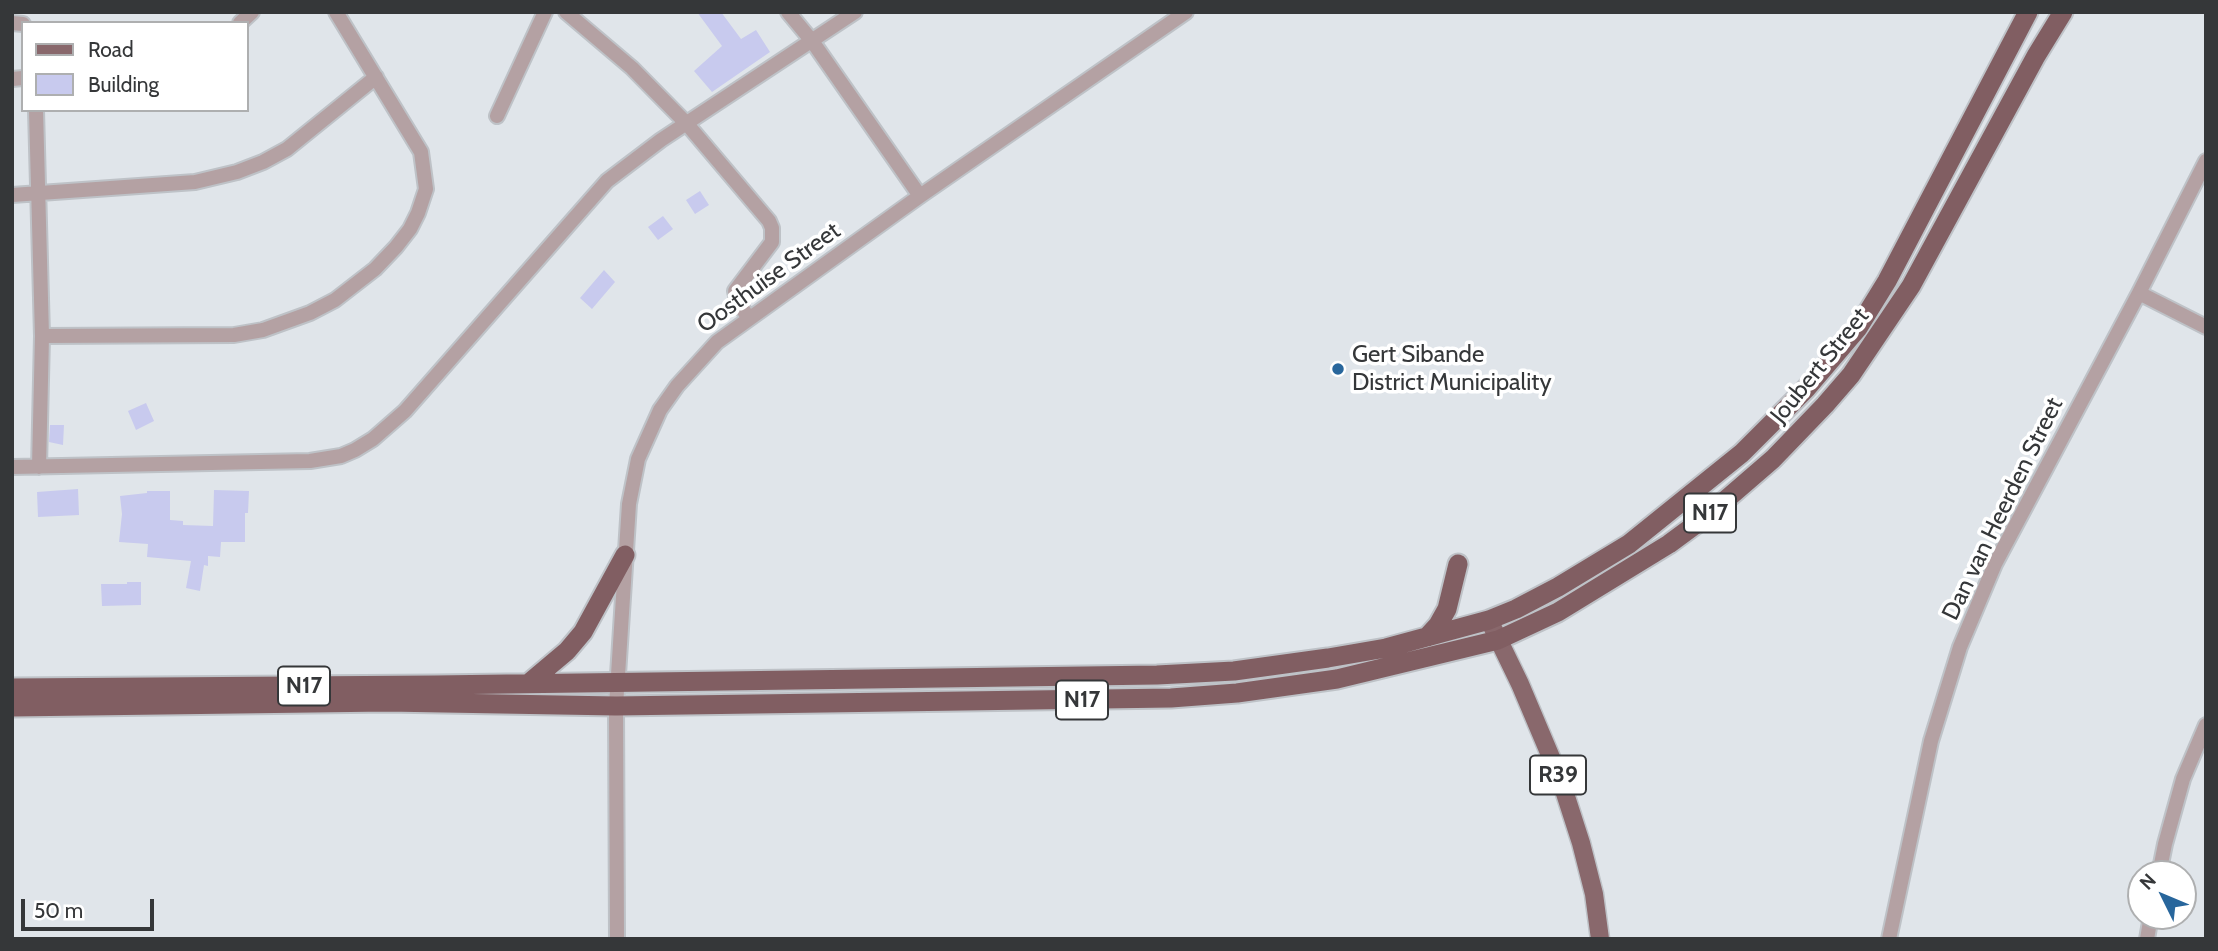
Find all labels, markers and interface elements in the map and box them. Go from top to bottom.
legend [21,21,248,112]
text: Road [88,37,134,62]
text: Building [88,72,159,97]
street label: Oosthuise Street [692,217,846,339]
street label: Joubert Street [1765,303,1875,429]
place label: Gert Sibande District Municipality [1352,341,1552,397]
marker: Gert Sibande District Municipality [1330,361,1346,377]
street label: Dan van Heerden Street [1937,393,2069,625]
road number: N17 [1684,494,1736,533]
road number: N17 [278,666,330,706]
road number: N17 [1056,680,1108,720]
road number: R39 [1530,755,1586,794]
north arrow [2127,860,2197,930]
text: N [2135,869,2161,894]
scale bar [24,884,158,928]
text: 50 m [34,898,83,923]

